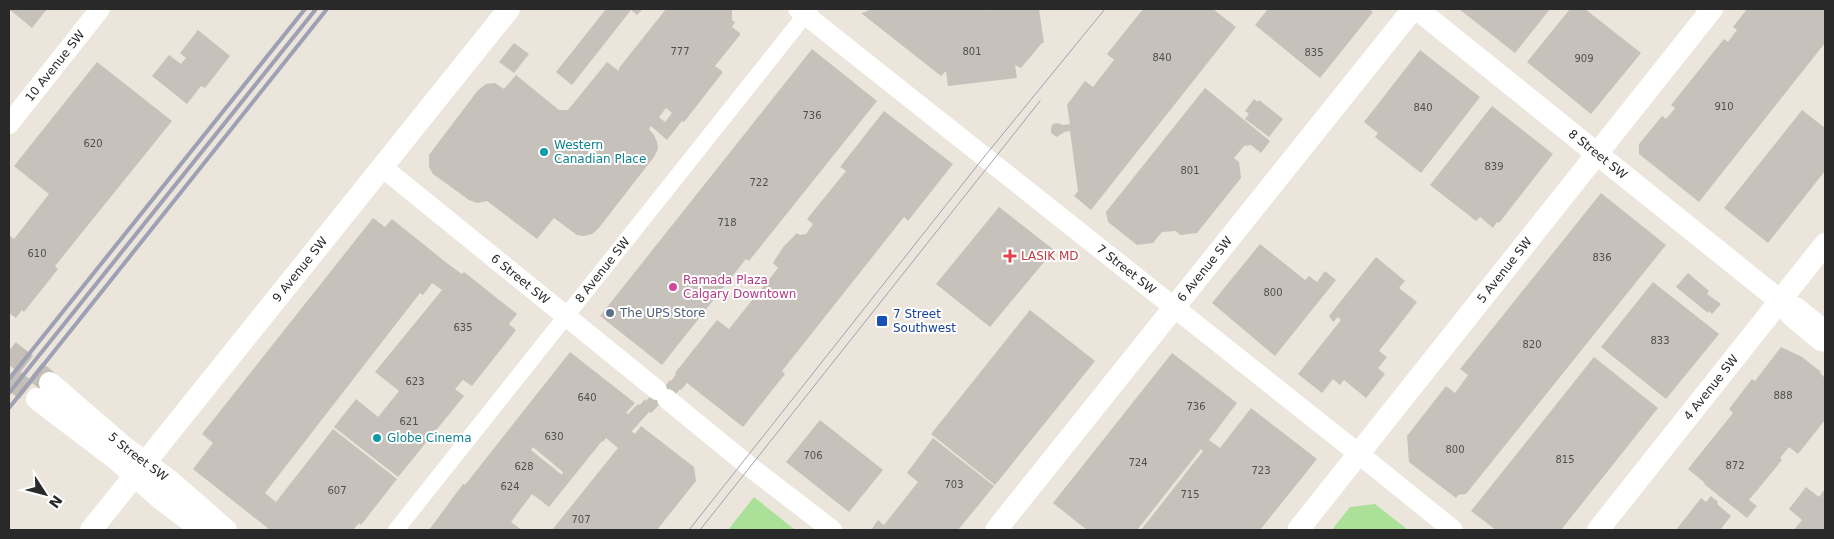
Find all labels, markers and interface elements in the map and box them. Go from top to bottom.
street label: 10 Avenue SW [22,27,87,104]
house number: 777 [670,46,690,57]
house number: 801 [962,46,982,57]
house number: 835 [1304,47,1324,58]
house number: 840 [1152,52,1172,63]
house number: 909 [1574,53,1594,64]
house number: 910 [1714,101,1734,112]
house number: 840 [1413,102,1433,113]
house number: 736 [802,110,822,121]
street label: 8 Street SW [1566,127,1630,182]
house number: 620 [83,138,103,149]
place label: Western Canadian Place [554,138,646,166]
marker: Western Canadian Place [538,146,550,158]
house number: 839 [1484,161,1504,172]
house number: 801 [1180,165,1200,176]
house number: 722 [749,177,769,188]
house number: 718 [717,217,737,228]
street label: 9 Avenue SW [270,234,330,305]
street label: 6 Avenue SW [1174,234,1235,305]
street label: 8 Avenue SW [572,235,633,306]
street label: 5 Avenue SW [1474,235,1535,306]
street label: 7 Street SW [1094,242,1159,297]
house number: 610 [27,248,47,259]
marker: LASIK MD [1003,249,1017,263]
place label: LASIK MD [1021,249,1079,263]
street label: 6 Street SW [488,251,552,307]
house number: 836 [1592,252,1612,263]
place label: Ramada Plaza Calgary Downtown [683,273,796,301]
marker: Ramada Plaza Calgary Downtown [667,281,679,293]
house number: 800 [1263,287,1283,298]
place label: The UPS Store [619,306,705,320]
marker: The UPS Store [604,307,616,319]
place label: 7 Street Southwest [893,307,956,335]
marker: 7 Street Southwest [875,314,889,328]
house number: 635 [453,322,473,333]
house number: 833 [1650,335,1670,346]
house number: 820 [1522,339,1542,350]
street label: 4 Avenue SW [1681,352,1741,423]
house number: 623 [405,376,425,387]
house number: 888 [1773,390,1793,401]
house number: 640 [577,392,597,403]
house number: 736 [1186,401,1206,412]
house number: 621 [399,416,419,427]
street label: 5 Street SW [105,430,171,484]
place label: Globe Cinema [387,431,472,445]
house number: 630 [544,431,564,442]
marker: Globe Cinema [371,432,383,444]
house number: 800 [1445,444,1465,455]
house number: 706 [803,450,823,461]
house number: 815 [1555,454,1575,465]
house number: 724 [1128,457,1148,468]
house number: 872 [1725,460,1745,471]
house number: 628 [514,461,534,472]
house number: 723 [1251,465,1271,476]
north arrow [20,469,70,519]
house number: 703 [944,479,964,490]
house number: 624 [500,481,520,492]
house number: 607 [327,485,347,496]
house number: 715 [1180,489,1200,500]
text: N [46,492,65,511]
house number: 707 [571,514,591,525]

